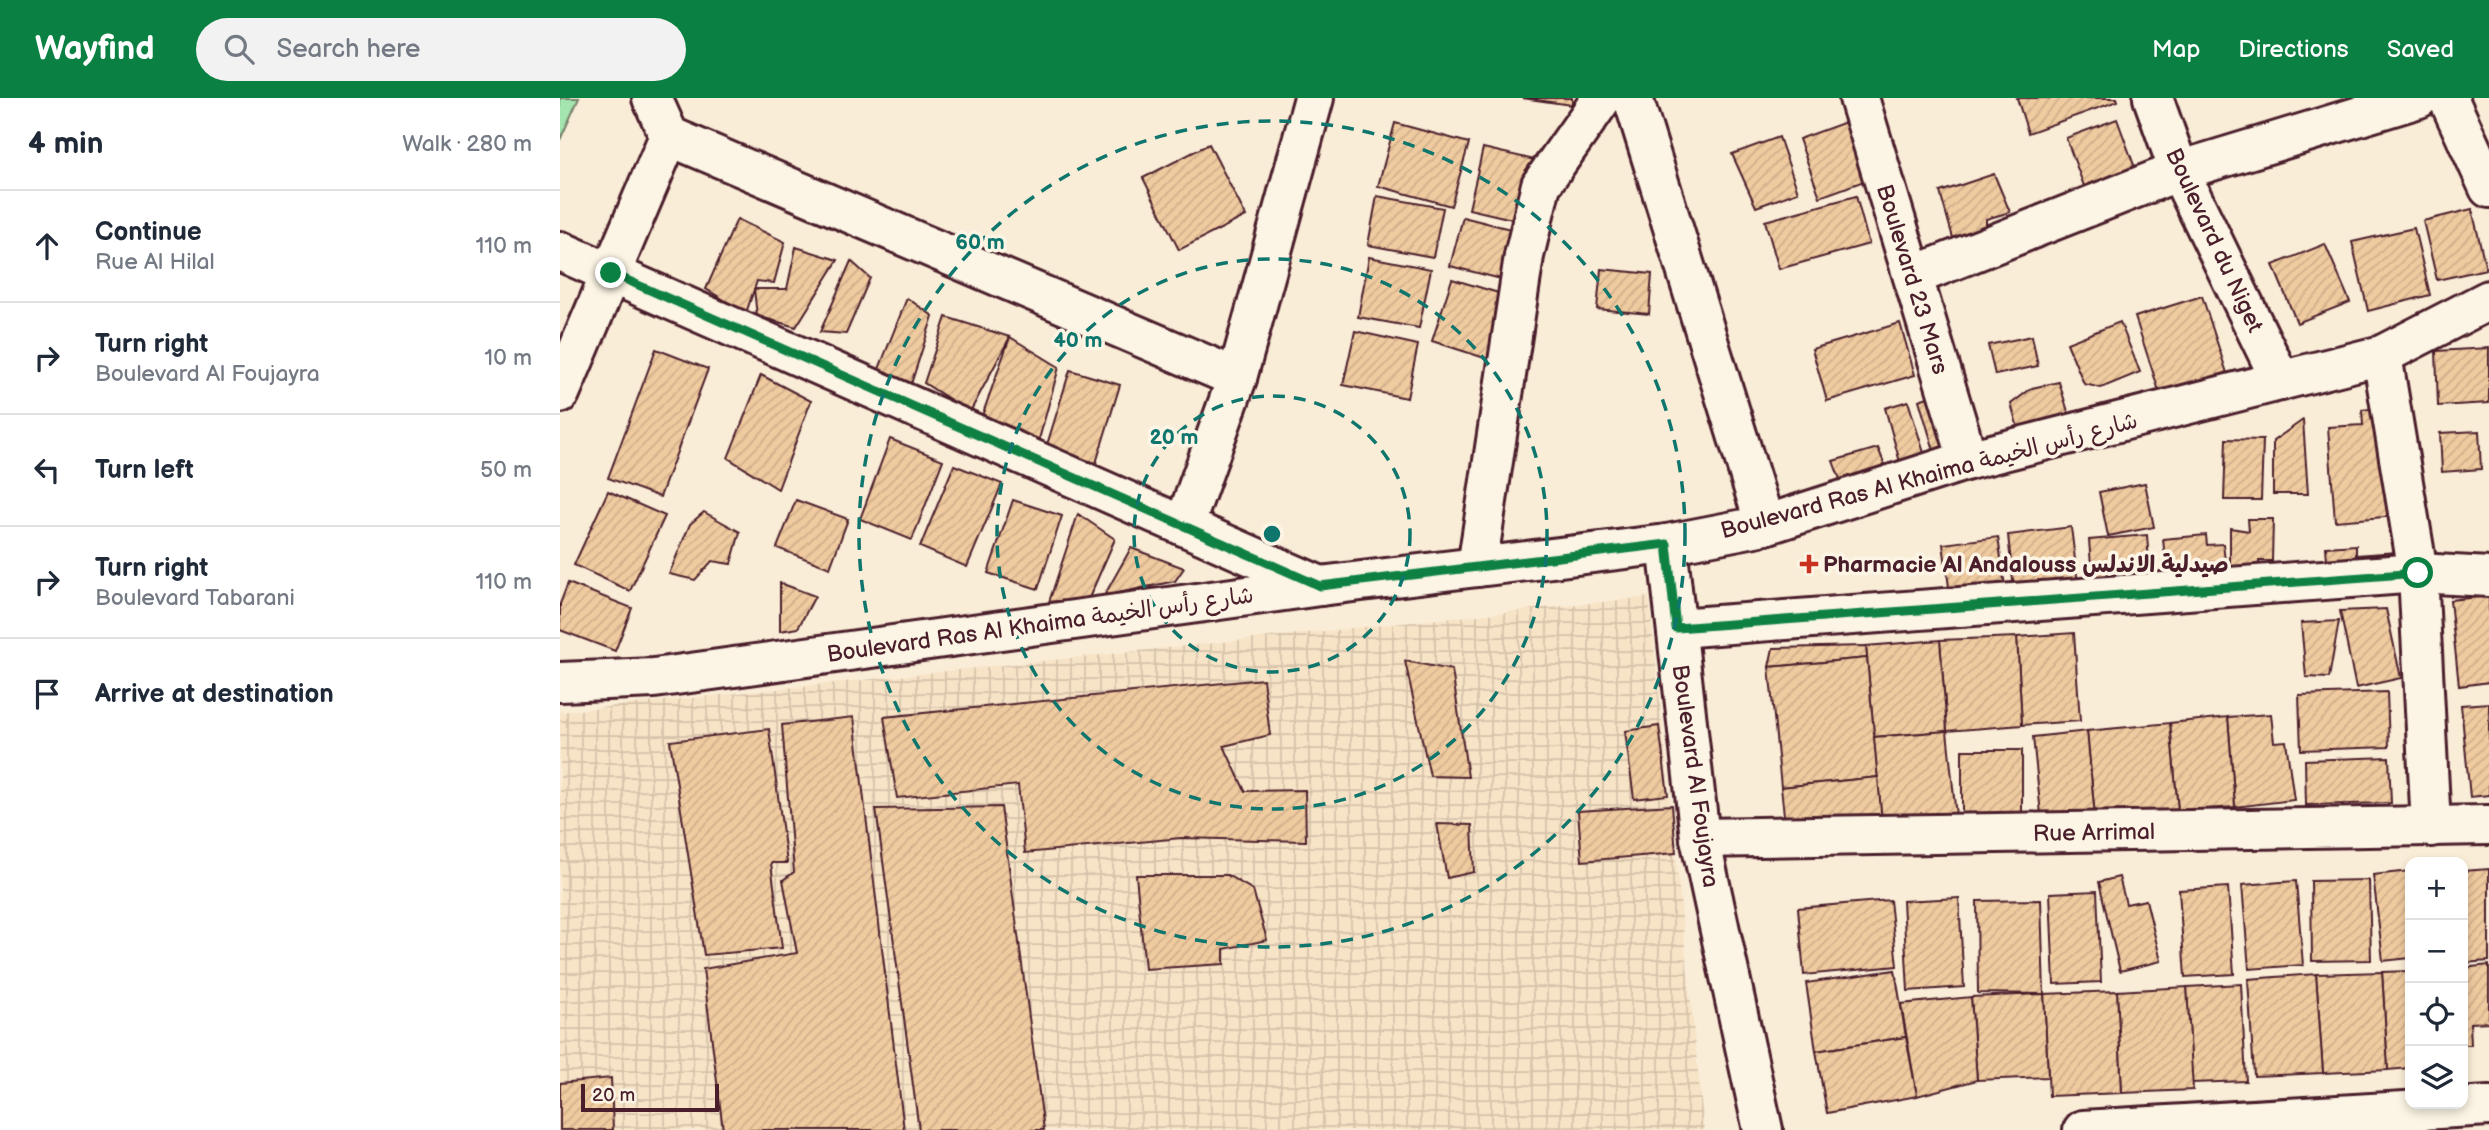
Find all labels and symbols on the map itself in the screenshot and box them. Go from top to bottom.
street label: Boulevard du Niget [2159,144,2269,337]
street label: Boulevard 23 Mars [1870,181,1954,378]
text: 60 m [955,230,1005,255]
route end [595,257,626,288]
text: 40 m [1053,328,1103,353]
street label: Boulevard Ras Al Khaima شارع رأس الخيمة [1717,406,2141,546]
text: 20 m [1150,425,1198,450]
centre of rings [1260,522,1284,546]
place label: Pharmacie Al Andalouss صيدلية الاندلس [1823,551,2229,579]
marker: Pharmacie Al Andalouss صيدلية الاندلس [1801,556,1817,572]
route start [2402,557,2433,588]
street label: Boulevard Ras Al Khaima شارع رأس الخيمة [825,580,1255,670]
street label: Boulevard Al Foujayra [1666,663,1725,889]
street label: Rue Arrimal [2033,818,2155,848]
scale bar [581,1081,719,1113]

